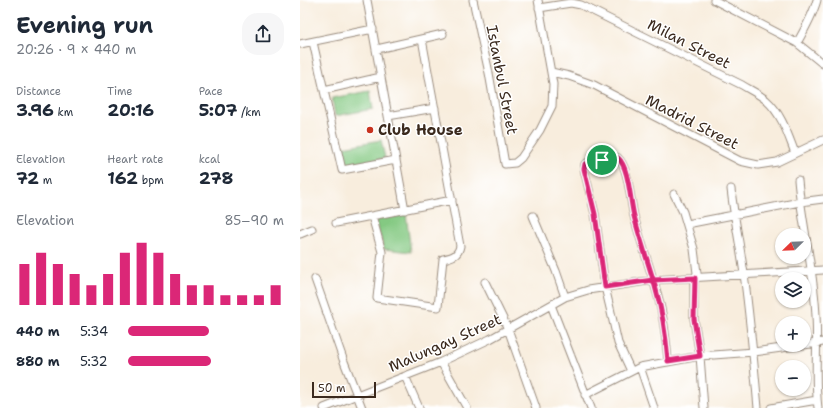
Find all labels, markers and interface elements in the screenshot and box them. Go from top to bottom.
text: Evening run [16,11,153,40]
button: share [242,13,284,55]
street label: Milan Street [644,14,734,74]
street label: Istanbul Street [482,24,522,136]
text: 20:26 · 9 × 440 m [16,41,136,58]
text: Distance [16,84,61,99]
text: Time [107,84,133,99]
text: Pace [199,84,223,99]
street label: Madrid Street [642,90,742,154]
text: 3.96 [16,99,54,121]
text: 20:16 [107,99,154,121]
text: 5:07 [199,99,237,121]
text: km [54,105,73,120]
text: /km [237,105,261,120]
place label: Club House [378,120,463,140]
marker: Club House [365,125,375,135]
pin [585,143,619,177]
icon: arrive [591,149,613,171]
text: Elevation [16,152,65,167]
text: Heart rate [107,152,163,167]
text: kcal [199,152,220,167]
text: 72 [16,167,39,189]
text: 162 [107,167,138,189]
text: 278 [199,167,233,189]
text: m [39,173,52,188]
text: bpm [138,173,164,188]
text: Elevation [16,212,74,229]
text: 85–90 m [225,212,284,229]
north arrow [775,228,811,264]
map controls [775,228,811,396]
button: layers [775,272,811,308]
street label: Malungay Street [385,309,505,377]
button: + [775,316,811,352]
text: 440 m [16,323,60,340]
text: 5:34 [80,323,108,340]
text: 880 m [16,353,60,370]
text: 5:32 [80,353,108,370]
button: − [775,360,811,396]
scale bar [312,380,376,399]
text: 50 m [318,381,346,396]

